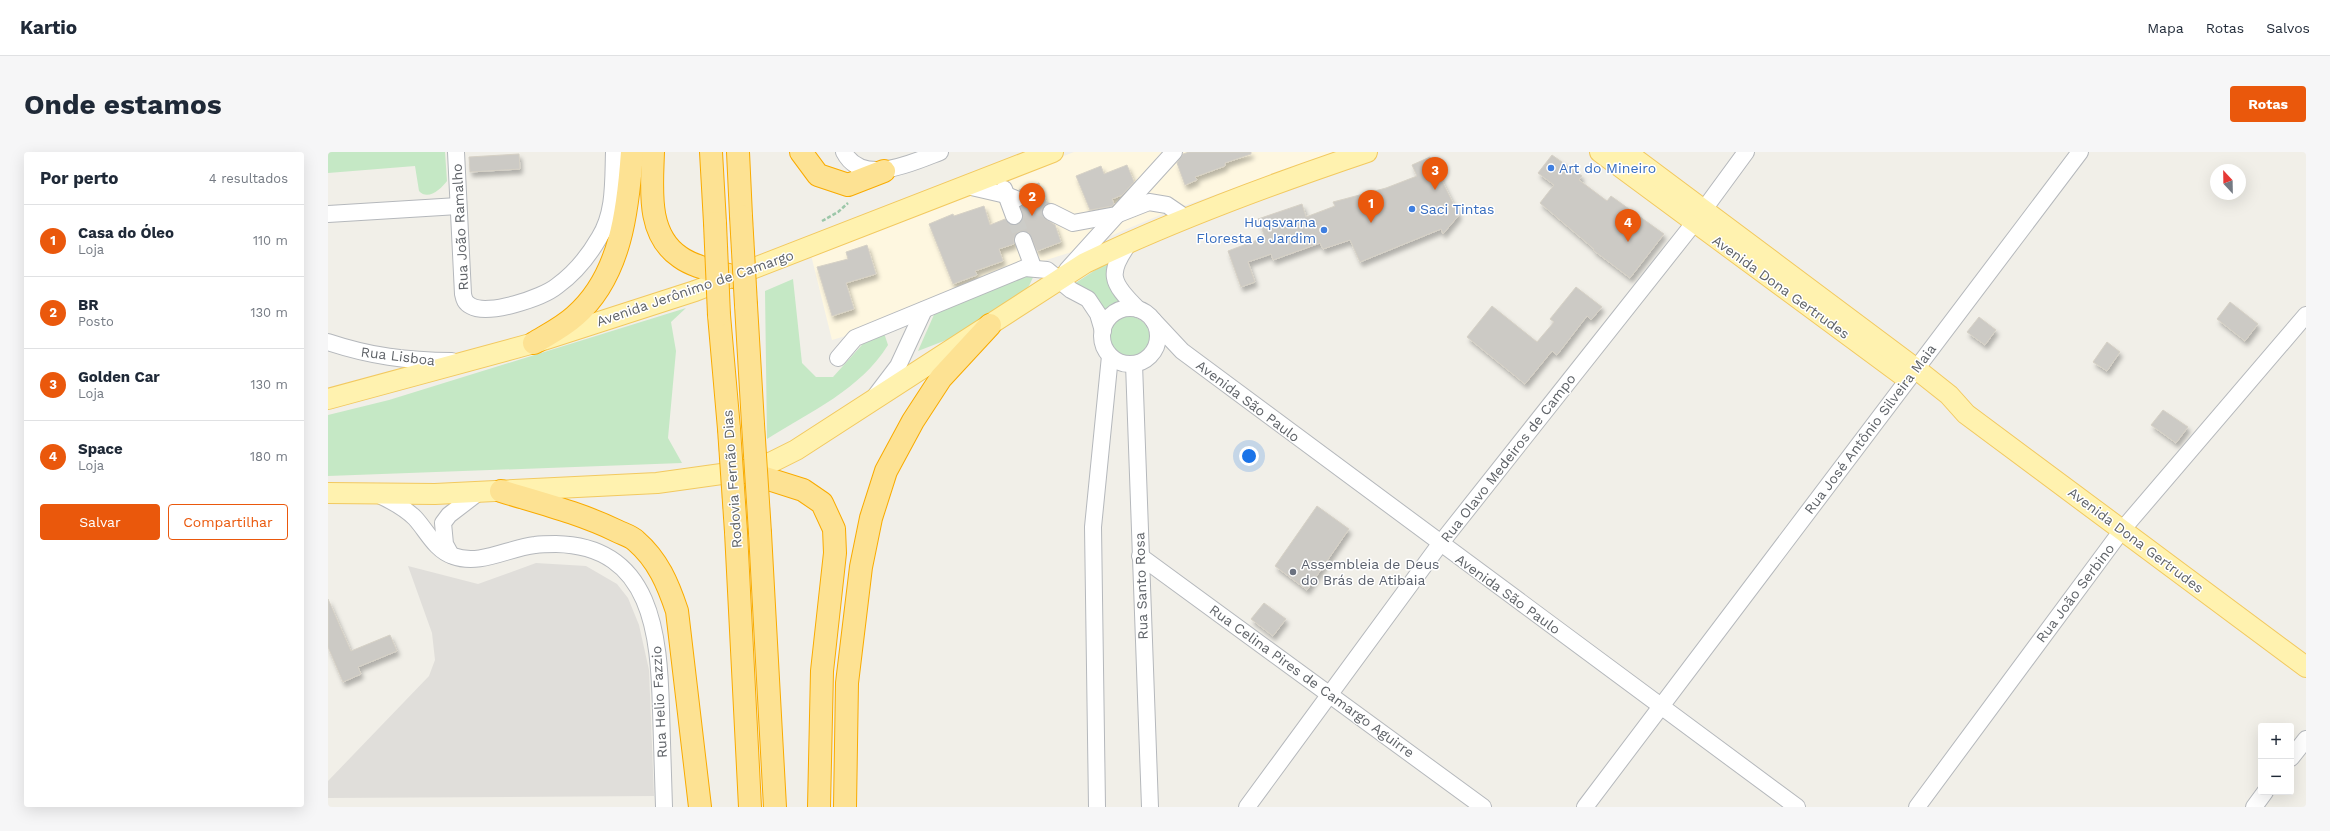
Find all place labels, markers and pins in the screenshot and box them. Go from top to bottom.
pin: 3 [1422,157,1448,190]
place label: Art do Mineiro [1559,160,1656,176]
marker: Art do Mineiro [1546,163,1556,173]
pin: 2 [1019,183,1045,216]
pin: 1 [1358,190,1384,223]
place label: Saci Tintas [1420,201,1494,217]
marker: Saci Tintas [1407,204,1417,214]
pin: 4 [1615,209,1641,242]
place label: Huqsvarna Floresta e Jardim [1196,214,1316,246]
marker: Huqsvarna Floresta e Jardim [1319,225,1329,235]
place label: Assembleia de Deus do Brás de Atibaia [1301,556,1439,588]
marker: Assembleia de Deus do Brás de Atibaia [1288,567,1298,577]

